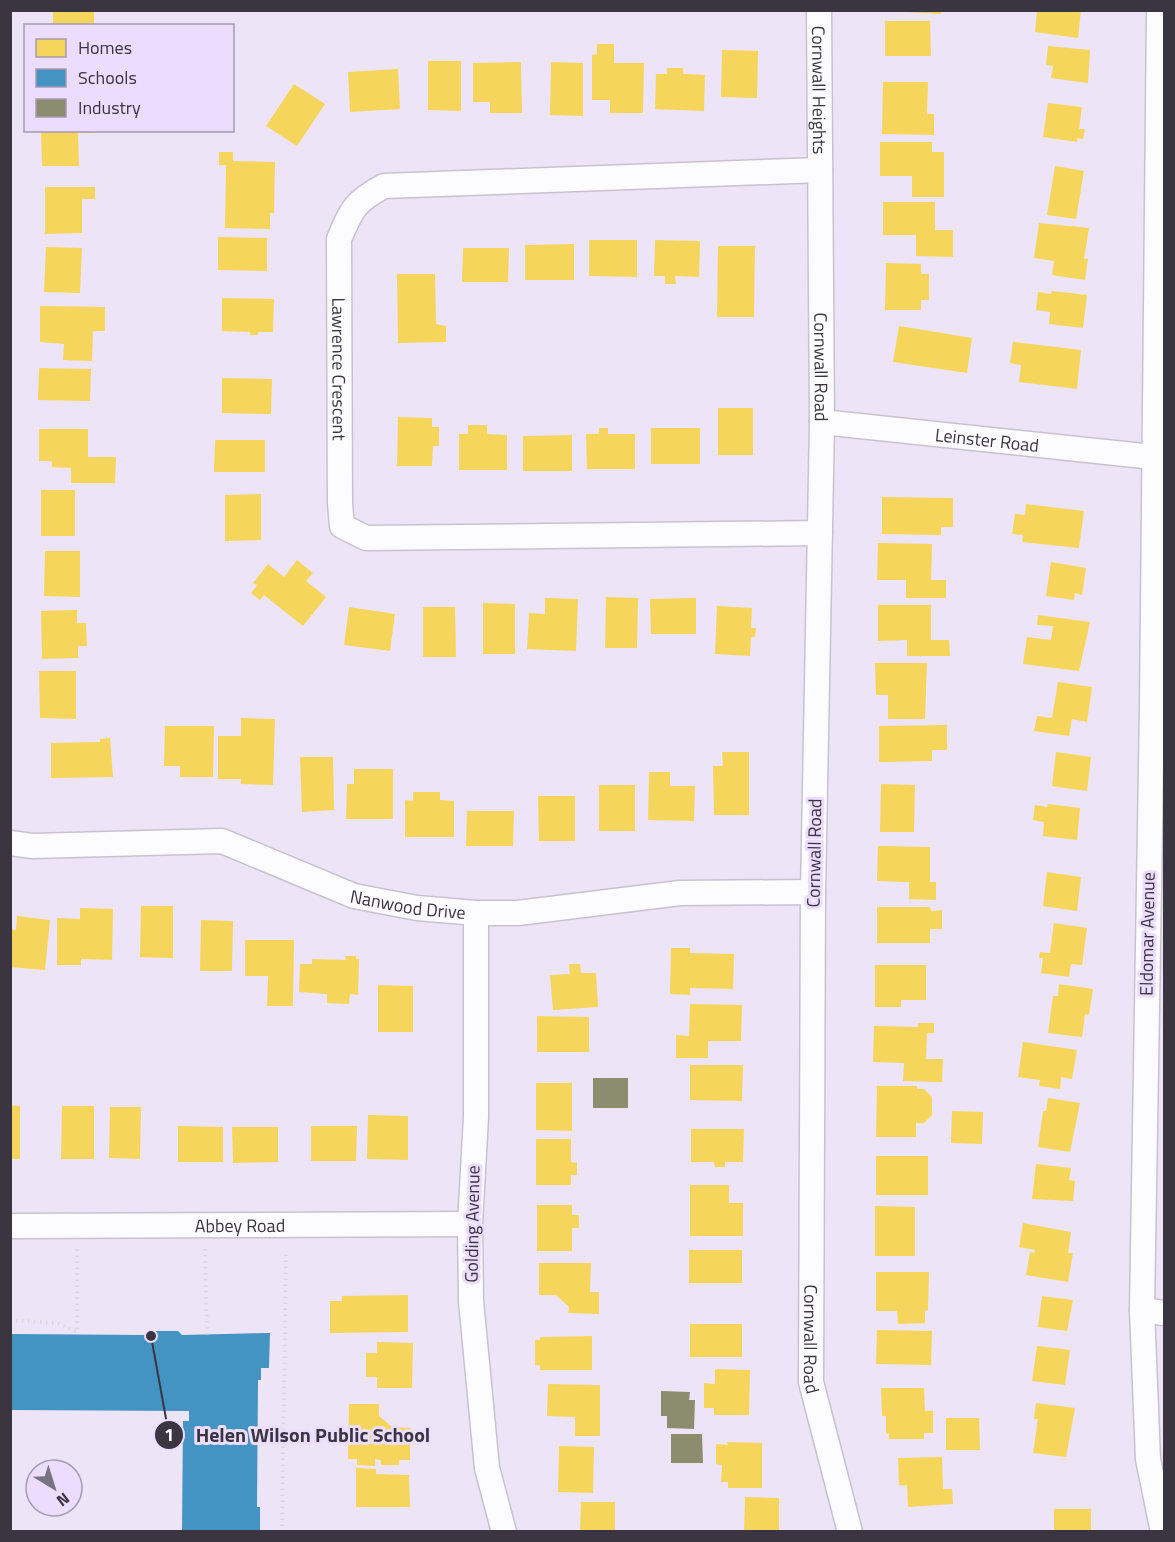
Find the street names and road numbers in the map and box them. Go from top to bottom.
street label: Cornwall Heights [806,26,834,154]
street label: Lawrence Crescent [326,297,353,441]
street label: Cornwall Road [808,312,835,422]
street label: Leinster Road [934,421,1040,458]
street label: Cornwall Road [800,798,828,908]
street label: Eldomar Avenue [1132,872,1162,996]
street label: Nanwood Drive [348,882,467,926]
street label: Golding Avenue [457,1165,487,1283]
street label: Abbey Road [195,1211,285,1239]
street label: Cornwall Road [797,1284,827,1396]

